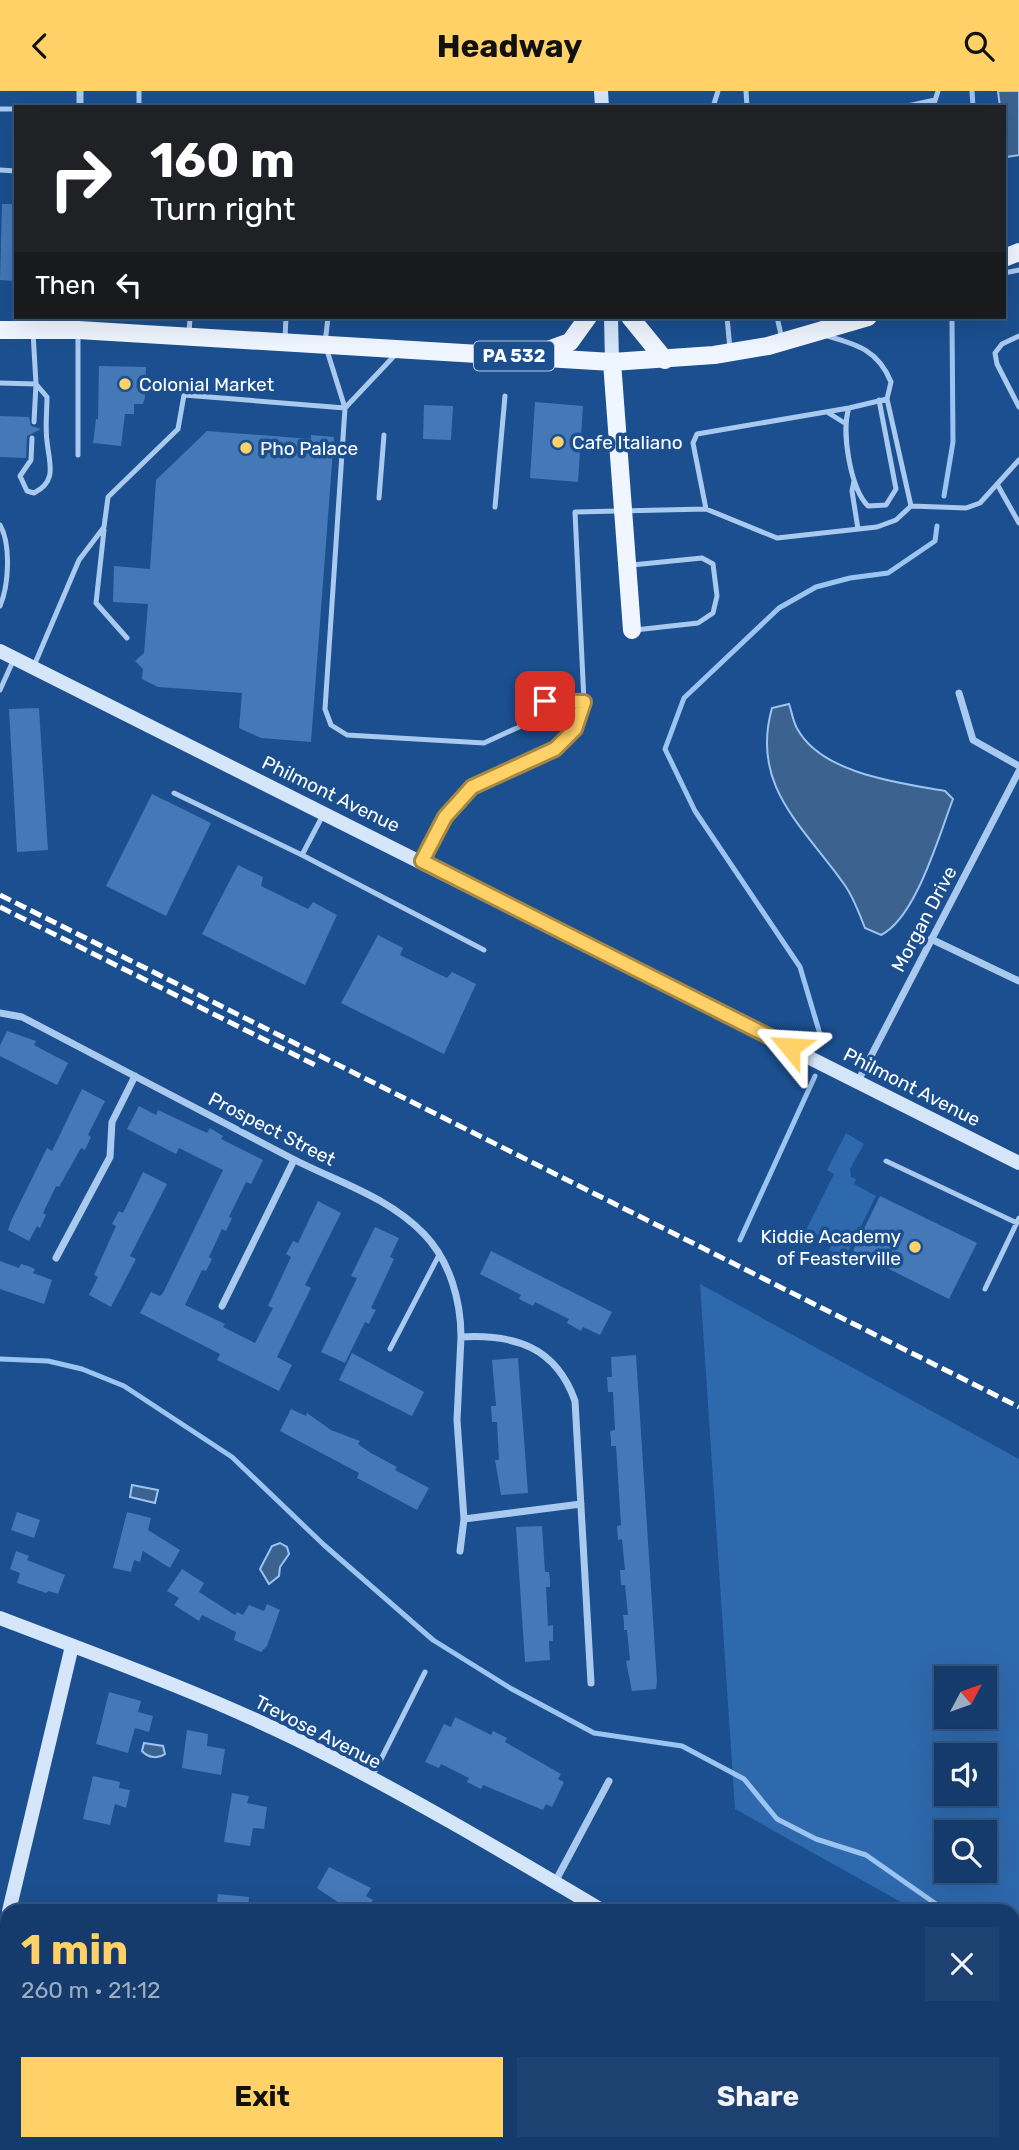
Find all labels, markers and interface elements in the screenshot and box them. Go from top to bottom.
icon: back [21,27,59,65]
text: Headway [437,27,582,65]
icon: search [960,27,998,65]
text: 160 m [150,131,295,189]
icon: right [35,133,126,224]
text: Turn right [150,190,295,228]
icon: left [110,266,148,304]
text: Then [35,270,96,301]
road number: PA 532 [474,341,554,370]
place label: Colonial Market [139,373,275,396]
marker: Colonial Market [117,376,133,392]
place label: Cafe Italiano [572,431,683,454]
marker: Cafe Italiano [550,434,566,450]
place label: Pho Palace [260,437,358,460]
marker: Pho Palace [238,440,254,456]
pin [515,671,575,731]
icon: arrive [526,682,564,720]
street label: Philmont Avenue [258,751,404,837]
street label: Morgan Drive [886,862,962,976]
position arrow [753,1010,827,1084]
street label: Philmont Avenue [840,1043,984,1131]
street label: Prospect Street [205,1087,340,1171]
place label: Kiddie Academy of Feasterville [760,1225,901,1270]
marker: Kiddie Academy of Feasterville [907,1239,923,1255]
north arrow [934,1666,998,1729]
map controls [934,1666,997,1883]
street label: Trevose Avenue [251,1690,385,1774]
button: sound [934,1743,997,1806]
button: search [934,1820,997,1883]
text: 1 min [21,1925,128,1975]
button: close [925,1927,999,2001]
text: 260 m · 21:12 [21,1976,161,2004]
button: Exit [21,2057,503,2137]
button: Share [517,2057,999,2137]

